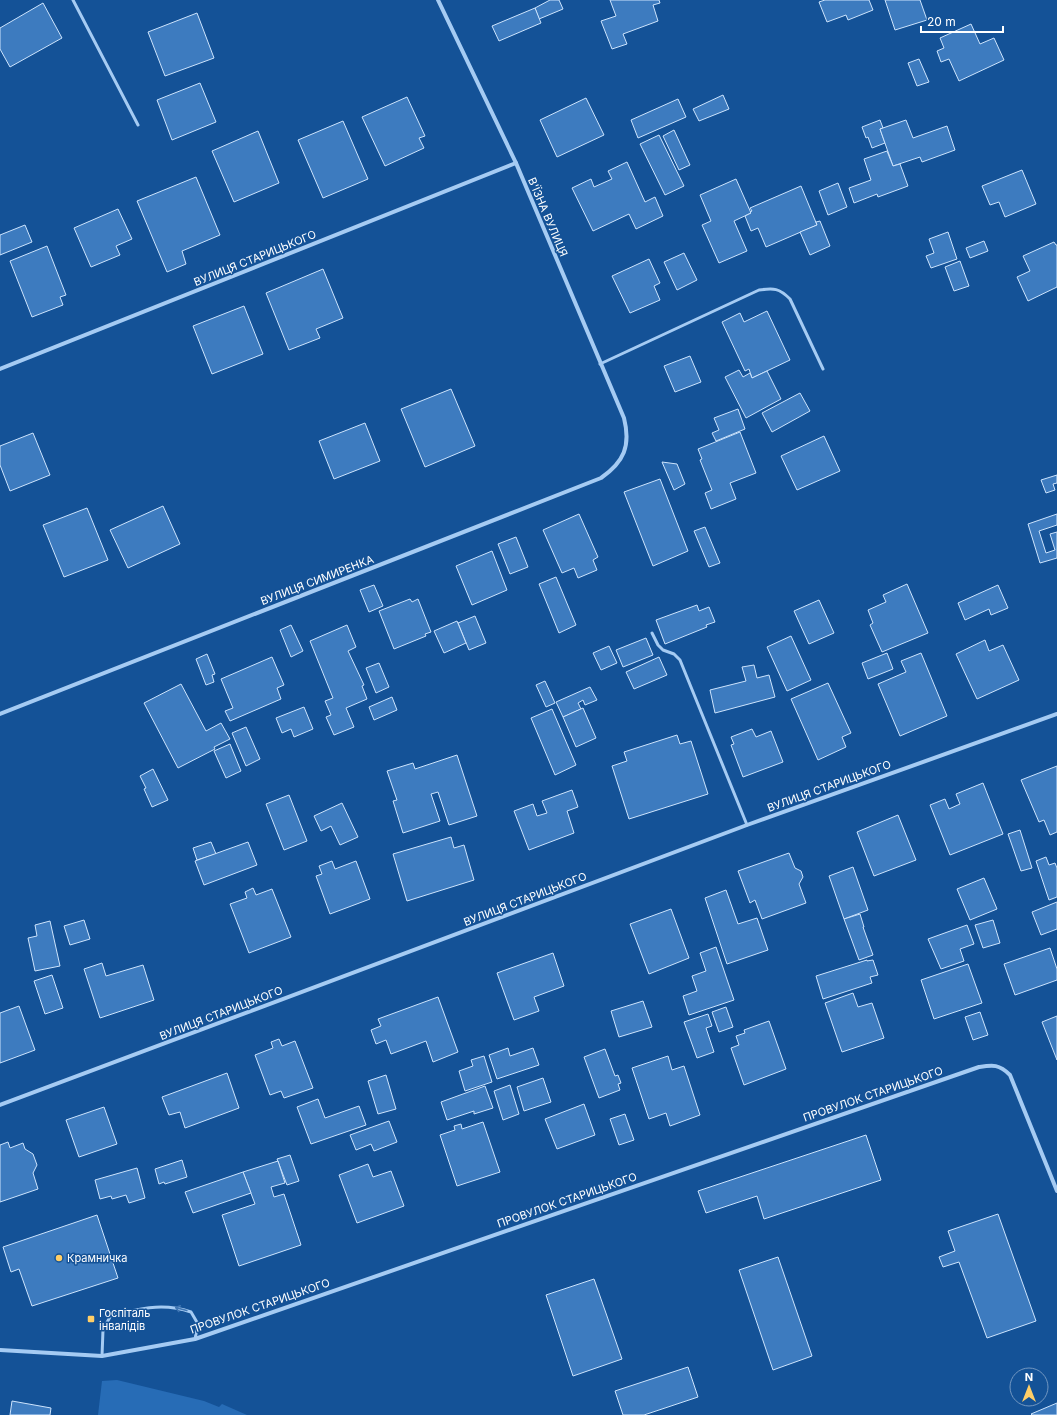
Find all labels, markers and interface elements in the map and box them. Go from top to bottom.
scale bar [921,8,1003,34]
text: 20 m [927,14,956,29]
street label: В'ЇЗНА ВУЛИЦЯ [525,175,571,259]
street label: ВУЛИЦЯ СТАРИЦЬКОГО [192,227,318,289]
street label: ВУЛИЦЯ СИМИРЕНКА [258,552,376,608]
street label: ВУЛИЦЯ СТАРИЦЬКОГО [765,757,893,815]
street label: ВУЛИЦЯ СТАРИЦЬКОГО [461,869,589,929]
street label: ВУЛИЦЯ СТАРИЦЬКОГО [157,983,285,1043]
street label: ПРОВУЛОК СТАРИЦЬКОГО [801,1063,945,1125]
street label: ПРОВУЛОК СТАРИЦЬКОГО [495,1169,639,1231]
place label: Крамничка [67,1251,127,1265]
marker: Крамничка [54,1253,64,1263]
street label: ПРОВУЛОК СТАРИЦЬКОГО [188,1275,332,1337]
one-way arrow [175,1305,188,1313]
place label: Госпіталь інвалідів [99,1306,150,1333]
marker: Госпіталь інвалідів [86,1314,96,1324]
north arrow [1009,1367,1049,1407]
text: N [1025,1370,1033,1384]

